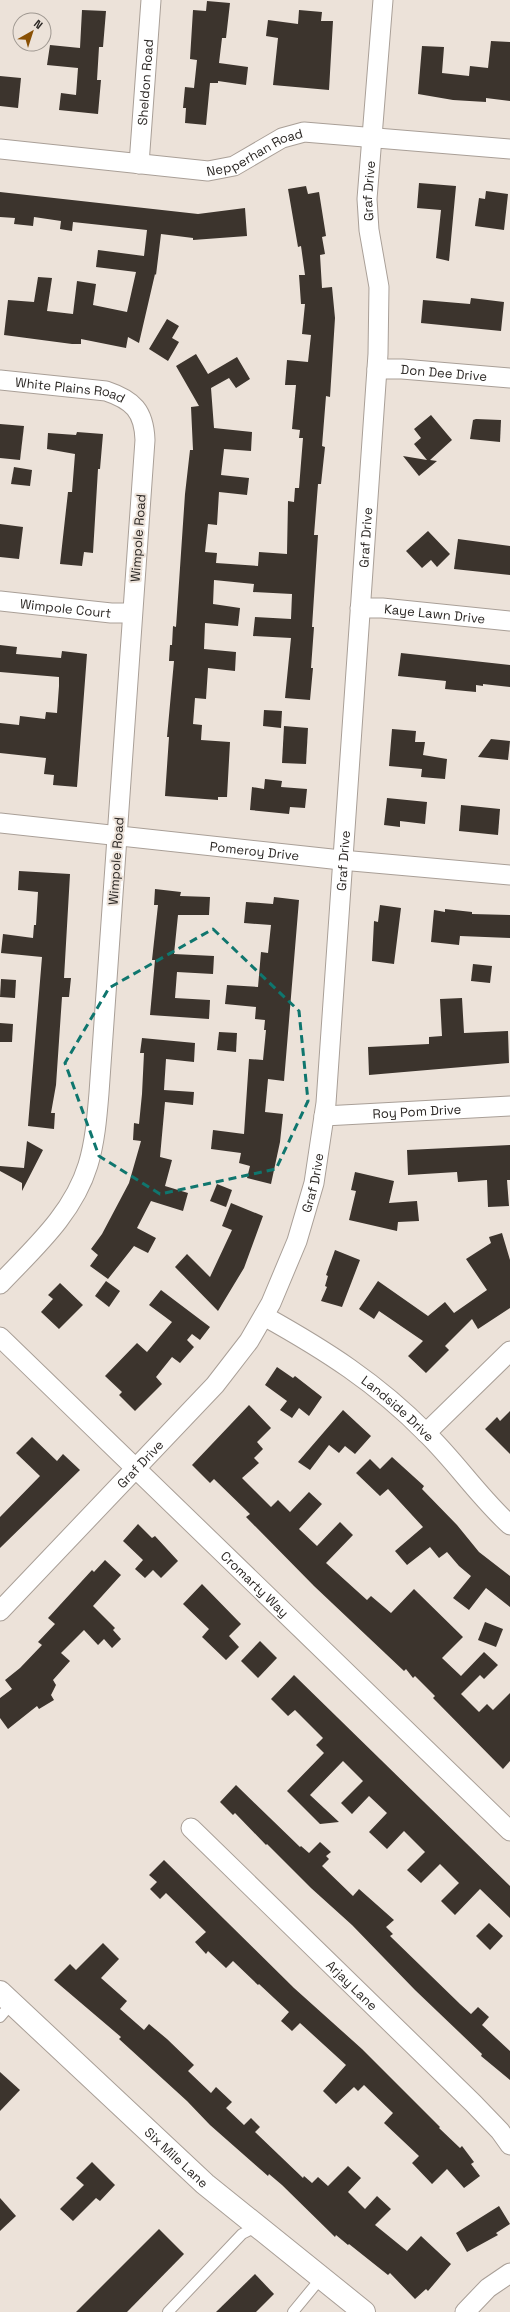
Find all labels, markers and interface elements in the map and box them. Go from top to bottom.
north arrow [12,12,52,52]
text: N [31,16,46,32]
street label: Sheldon Road [133,38,157,126]
street label: Nepperhan Road [205,124,305,180]
street label: Graf Drive [358,160,379,222]
street label: Don Dee Drive [400,360,488,385]
street label: White Plains Road [14,373,128,406]
street label: Wimpole Road [126,493,150,583]
street label: Graf Drive [355,507,376,568]
street label: Wimpole Court [19,595,112,621]
street label: Kaye Lawn Drive [383,600,486,627]
street label: Wimpole Road [104,816,128,906]
street label: Graf Drive [332,830,353,891]
street label: Pomeroy Drive [209,837,300,864]
street label: Roy Pom Drive [372,1100,462,1122]
street label: Graf Drive [297,1152,327,1215]
street label: Landside Drive [358,1372,438,1445]
street label: Graf Drive [113,1436,167,1492]
street label: Cromarty Way [217,1547,293,1621]
street label: Arjay Lane [323,1956,381,2014]
street label: Six Mile Lane [141,2123,212,2191]

